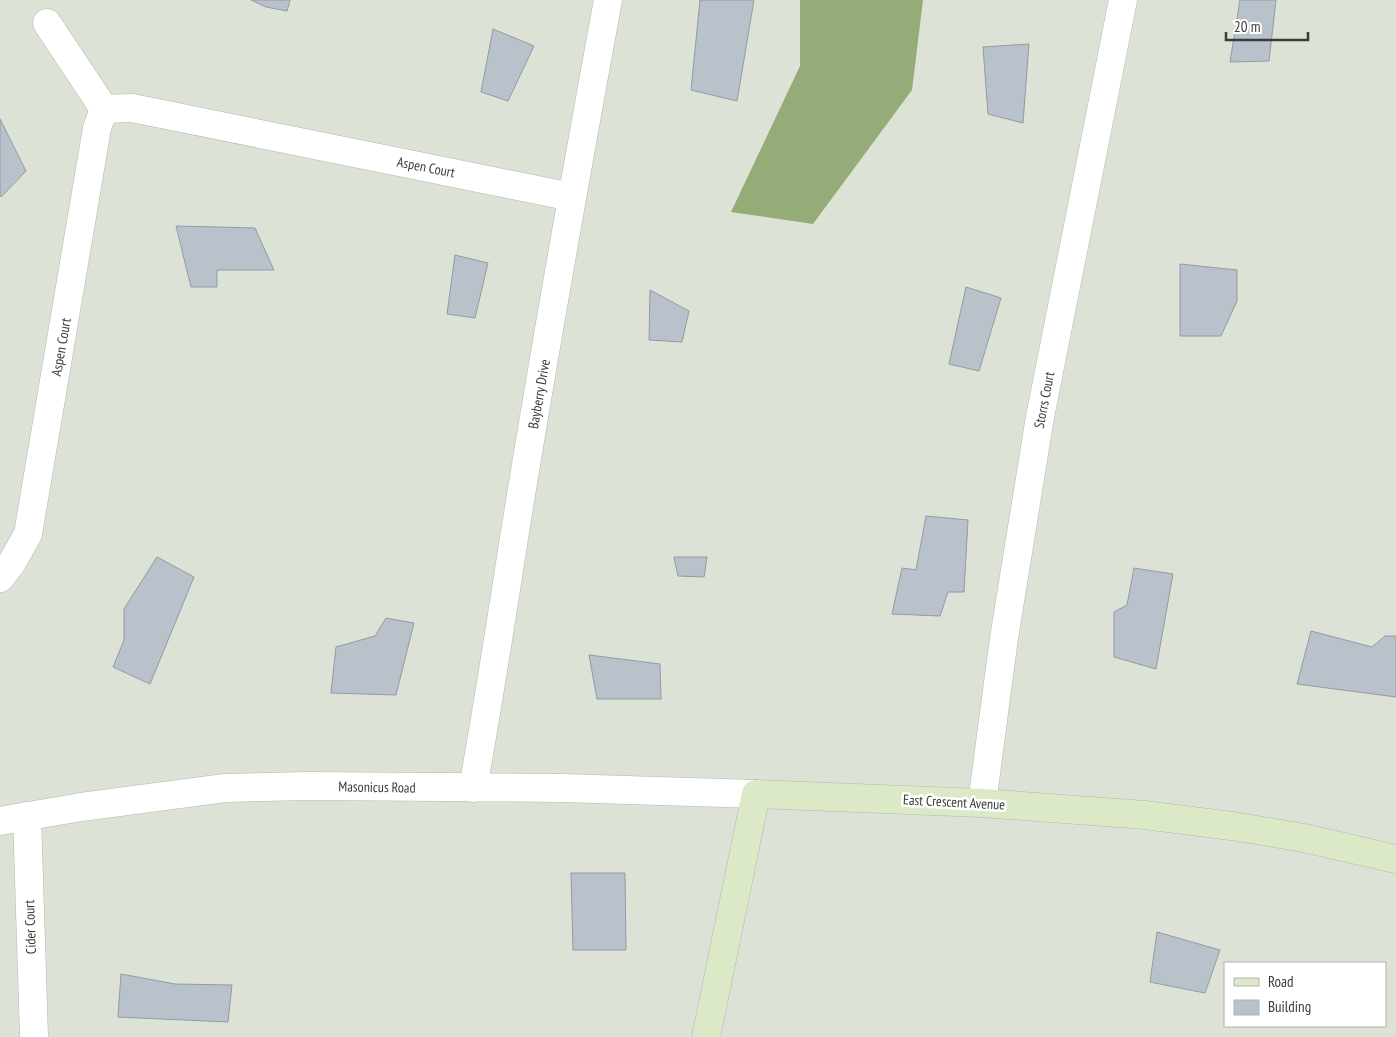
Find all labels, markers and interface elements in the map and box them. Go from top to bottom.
scale bar [1226,10,1308,42]
text: 20 m [1234,17,1260,36]
street label: Aspen Court [396,153,457,181]
street label: Aspen Court [47,316,75,377]
street label: Bayberry Drive [524,358,554,430]
street label: Storrs Court [1030,370,1058,430]
street label: Masonicus Road [338,777,416,797]
street label: East Crescent Avenue [902,790,1006,814]
street label: Cider Court [20,899,40,954]
legend [1224,962,1386,1027]
text: Road [1268,972,1294,991]
text: Building [1268,997,1311,1016]

